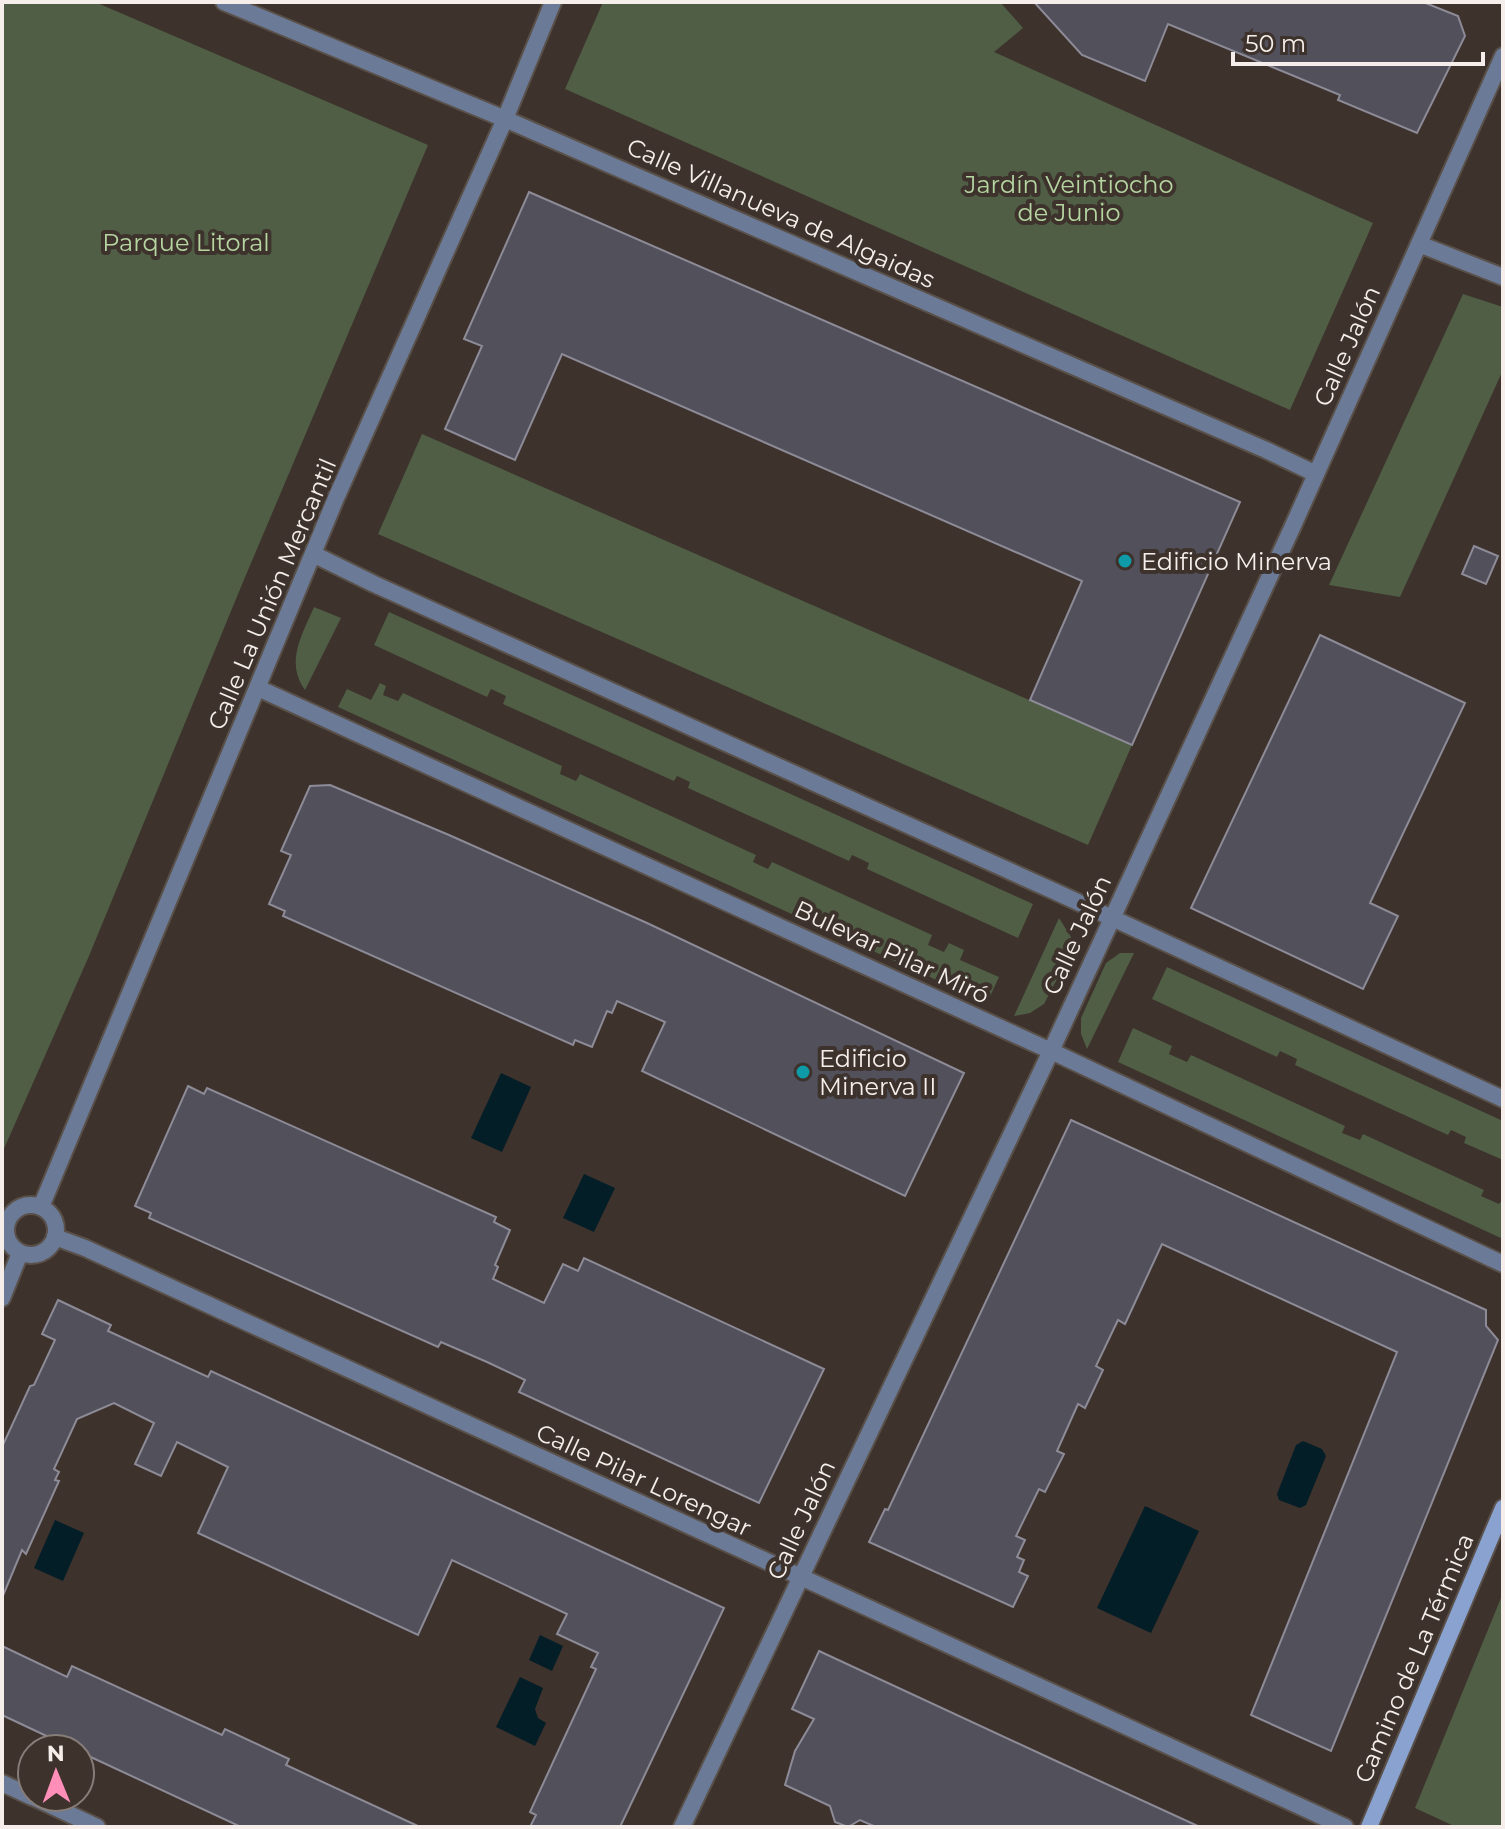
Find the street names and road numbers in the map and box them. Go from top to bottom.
street label: Calle Villanueva de Algaidas [623,132,939,294]
street label: Calle Jalón [1308,281,1386,411]
street label: Calle La Unión Mercantil [202,454,342,734]
street label: Calle Jalón [1037,871,1117,999]
street label: Bulevar Pilar Miró [790,894,994,1010]
street label: Calle Pilar Lorengar [532,1417,756,1543]
street label: Calle Jalón [761,1456,841,1584]
street label: Camino de La Térmica [1348,1529,1480,1787]

